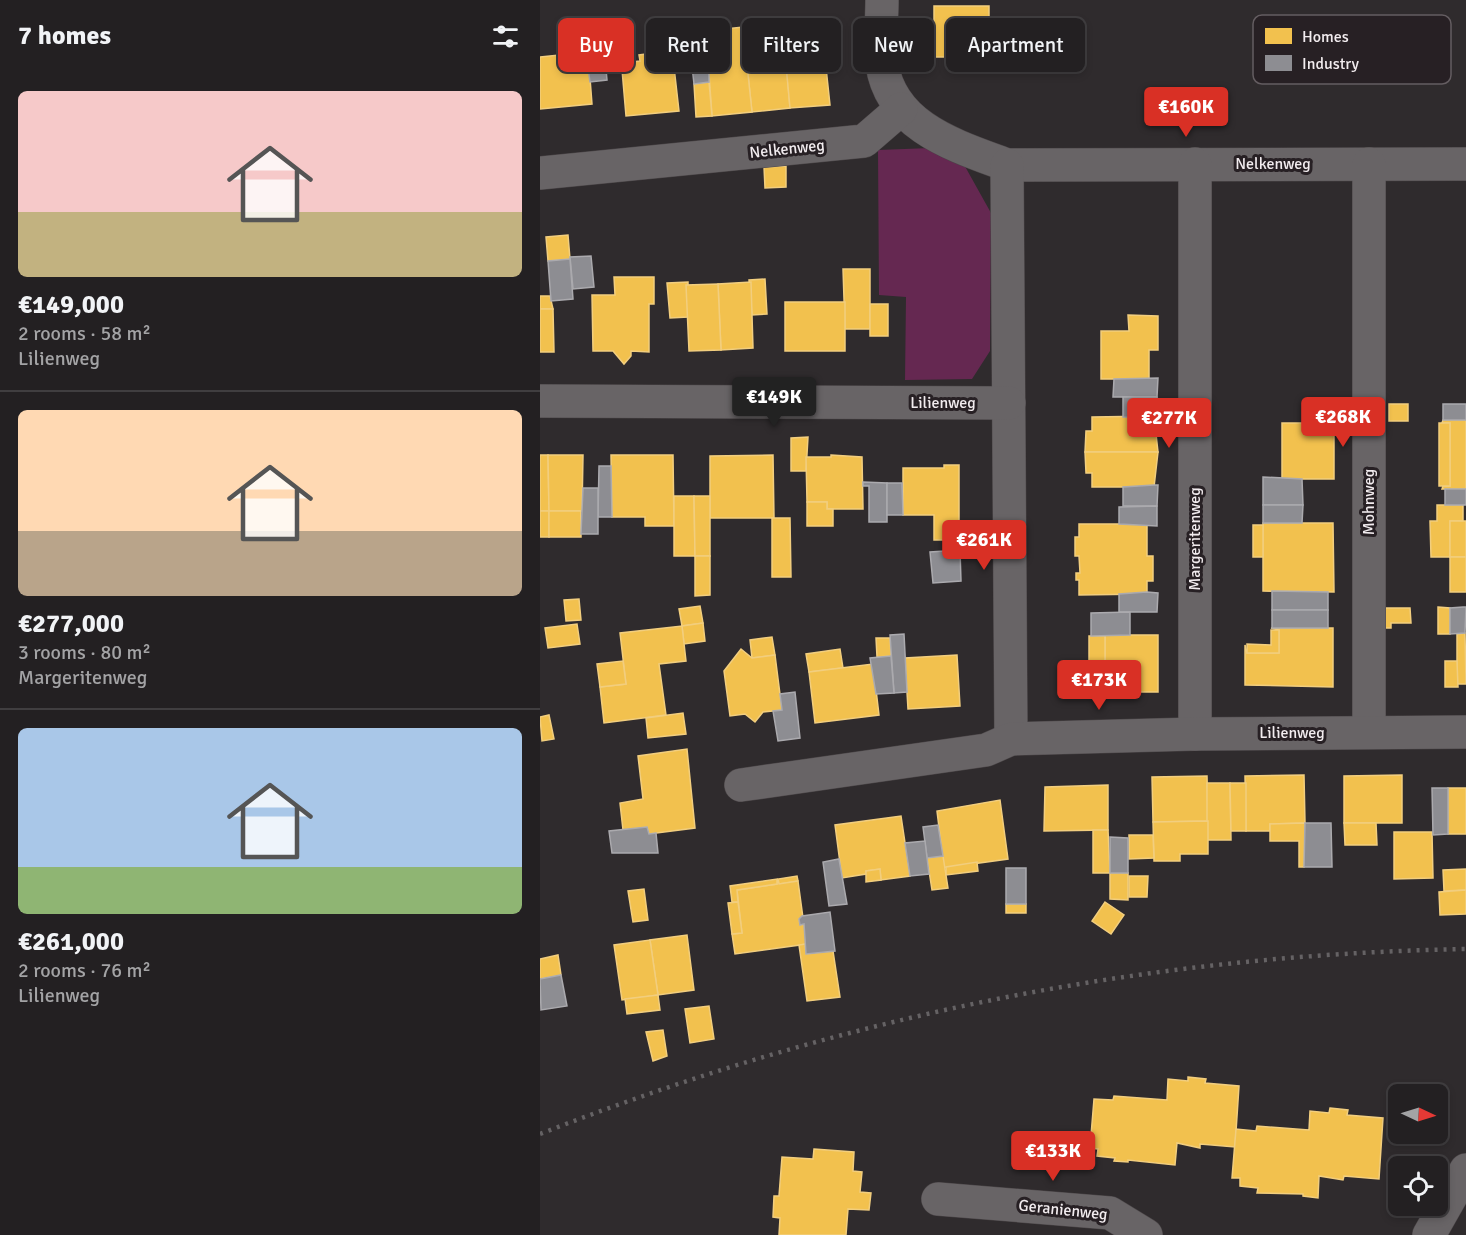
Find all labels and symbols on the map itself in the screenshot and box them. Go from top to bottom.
legend [1253,15,1451,84]
text: Homes [1302,27,1349,47]
text: Industry [1302,54,1360,74]
pin: €160K [1144,87,1228,138]
street label: Nelkenweg [748,135,826,163]
street label: Nelkenweg [1235,154,1311,174]
pin: €149K [732,377,816,428]
street label: Lilienweg [910,393,976,413]
pin: €268K [1301,397,1385,448]
pin: €277K [1127,398,1211,449]
street label: Mohnweg [1359,469,1379,535]
street label: Margeritenweg [1185,487,1205,591]
pin: €261K [942,520,1026,571]
pin: €173K [1057,660,1141,711]
street label: Lilienweg [1259,723,1325,743]
north arrow [1388,1084,1448,1144]
pin: €133K [1011,1131,1095,1182]
street label: Geranienweg [1017,1195,1109,1225]

